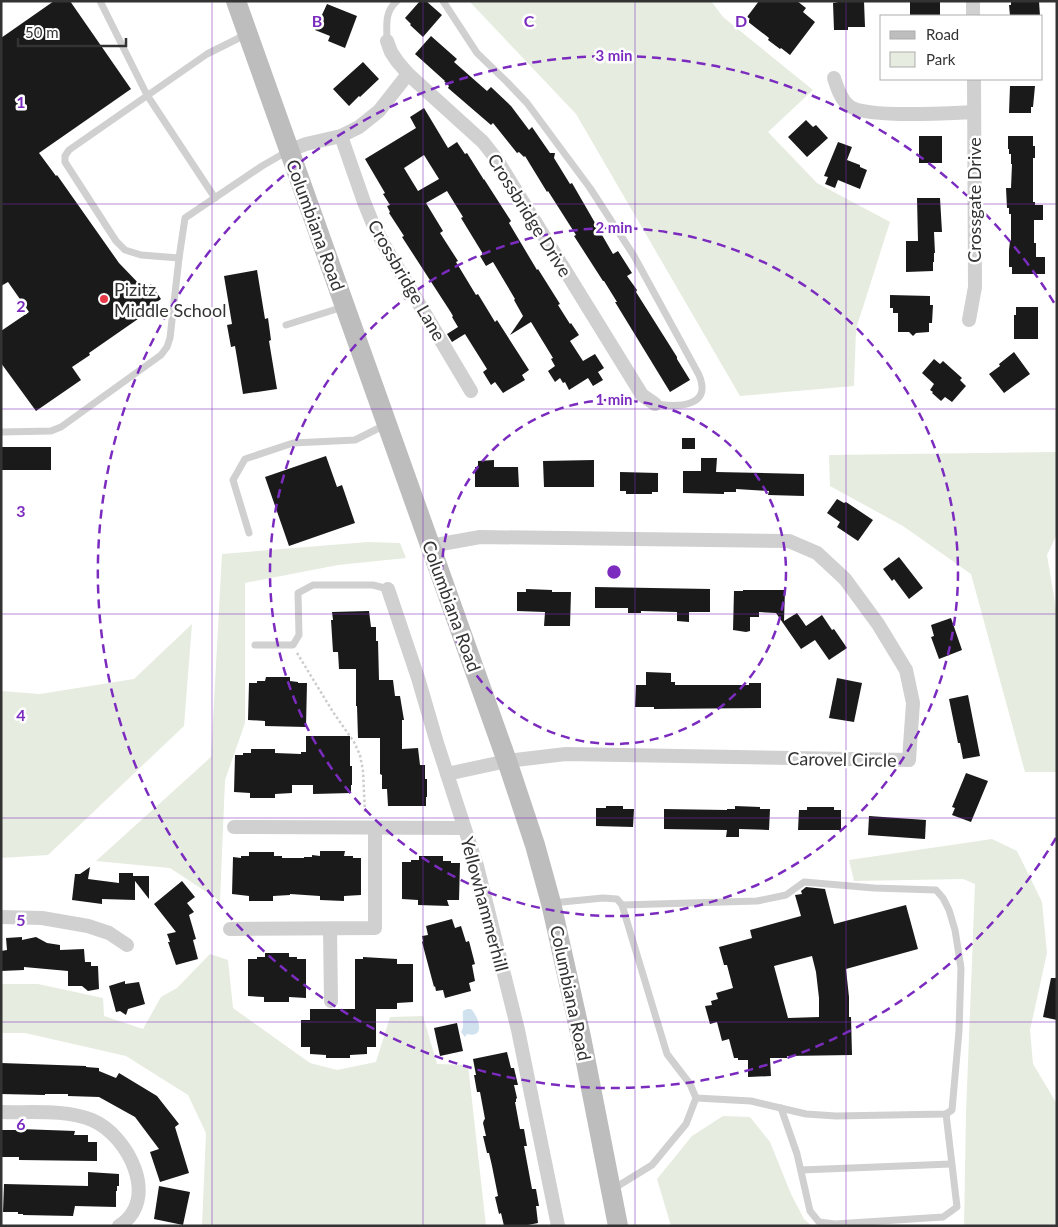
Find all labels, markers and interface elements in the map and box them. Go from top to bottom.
text: B [312,11,322,30]
text: C [524,11,535,30]
text: D [735,11,747,30]
scale bar [18,15,125,47]
legend [880,15,1043,80]
text: 50 m [25,23,59,41]
text: Road [926,25,959,43]
text: 3 min [595,46,633,64]
text: Park [926,50,956,68]
text: 1 [16,92,26,111]
street label: Crossgate Drive [963,137,985,263]
street label: Crossbridge Drive [483,149,577,281]
street label: Columbiana Road [282,156,350,294]
street label: Crossbridge Lane [363,216,451,344]
text: 2 min [595,218,633,236]
place label: Pizitz Middle School [114,278,226,321]
marker: Pizitz Middle School [98,293,110,305]
text: 2 [16,296,26,315]
text: 1 min [595,390,633,408]
text: 3 [16,501,26,520]
street label: Columbiana Road [418,537,486,675]
centre of rings [605,563,623,581]
text: 4 [16,705,26,724]
street label: Carovel Circle [787,747,897,771]
street label: Yellowhammerhill [456,834,514,974]
text: 5 [16,910,26,929]
street label: Columbiana Road [546,923,596,1063]
text: 6 [16,1114,26,1133]

